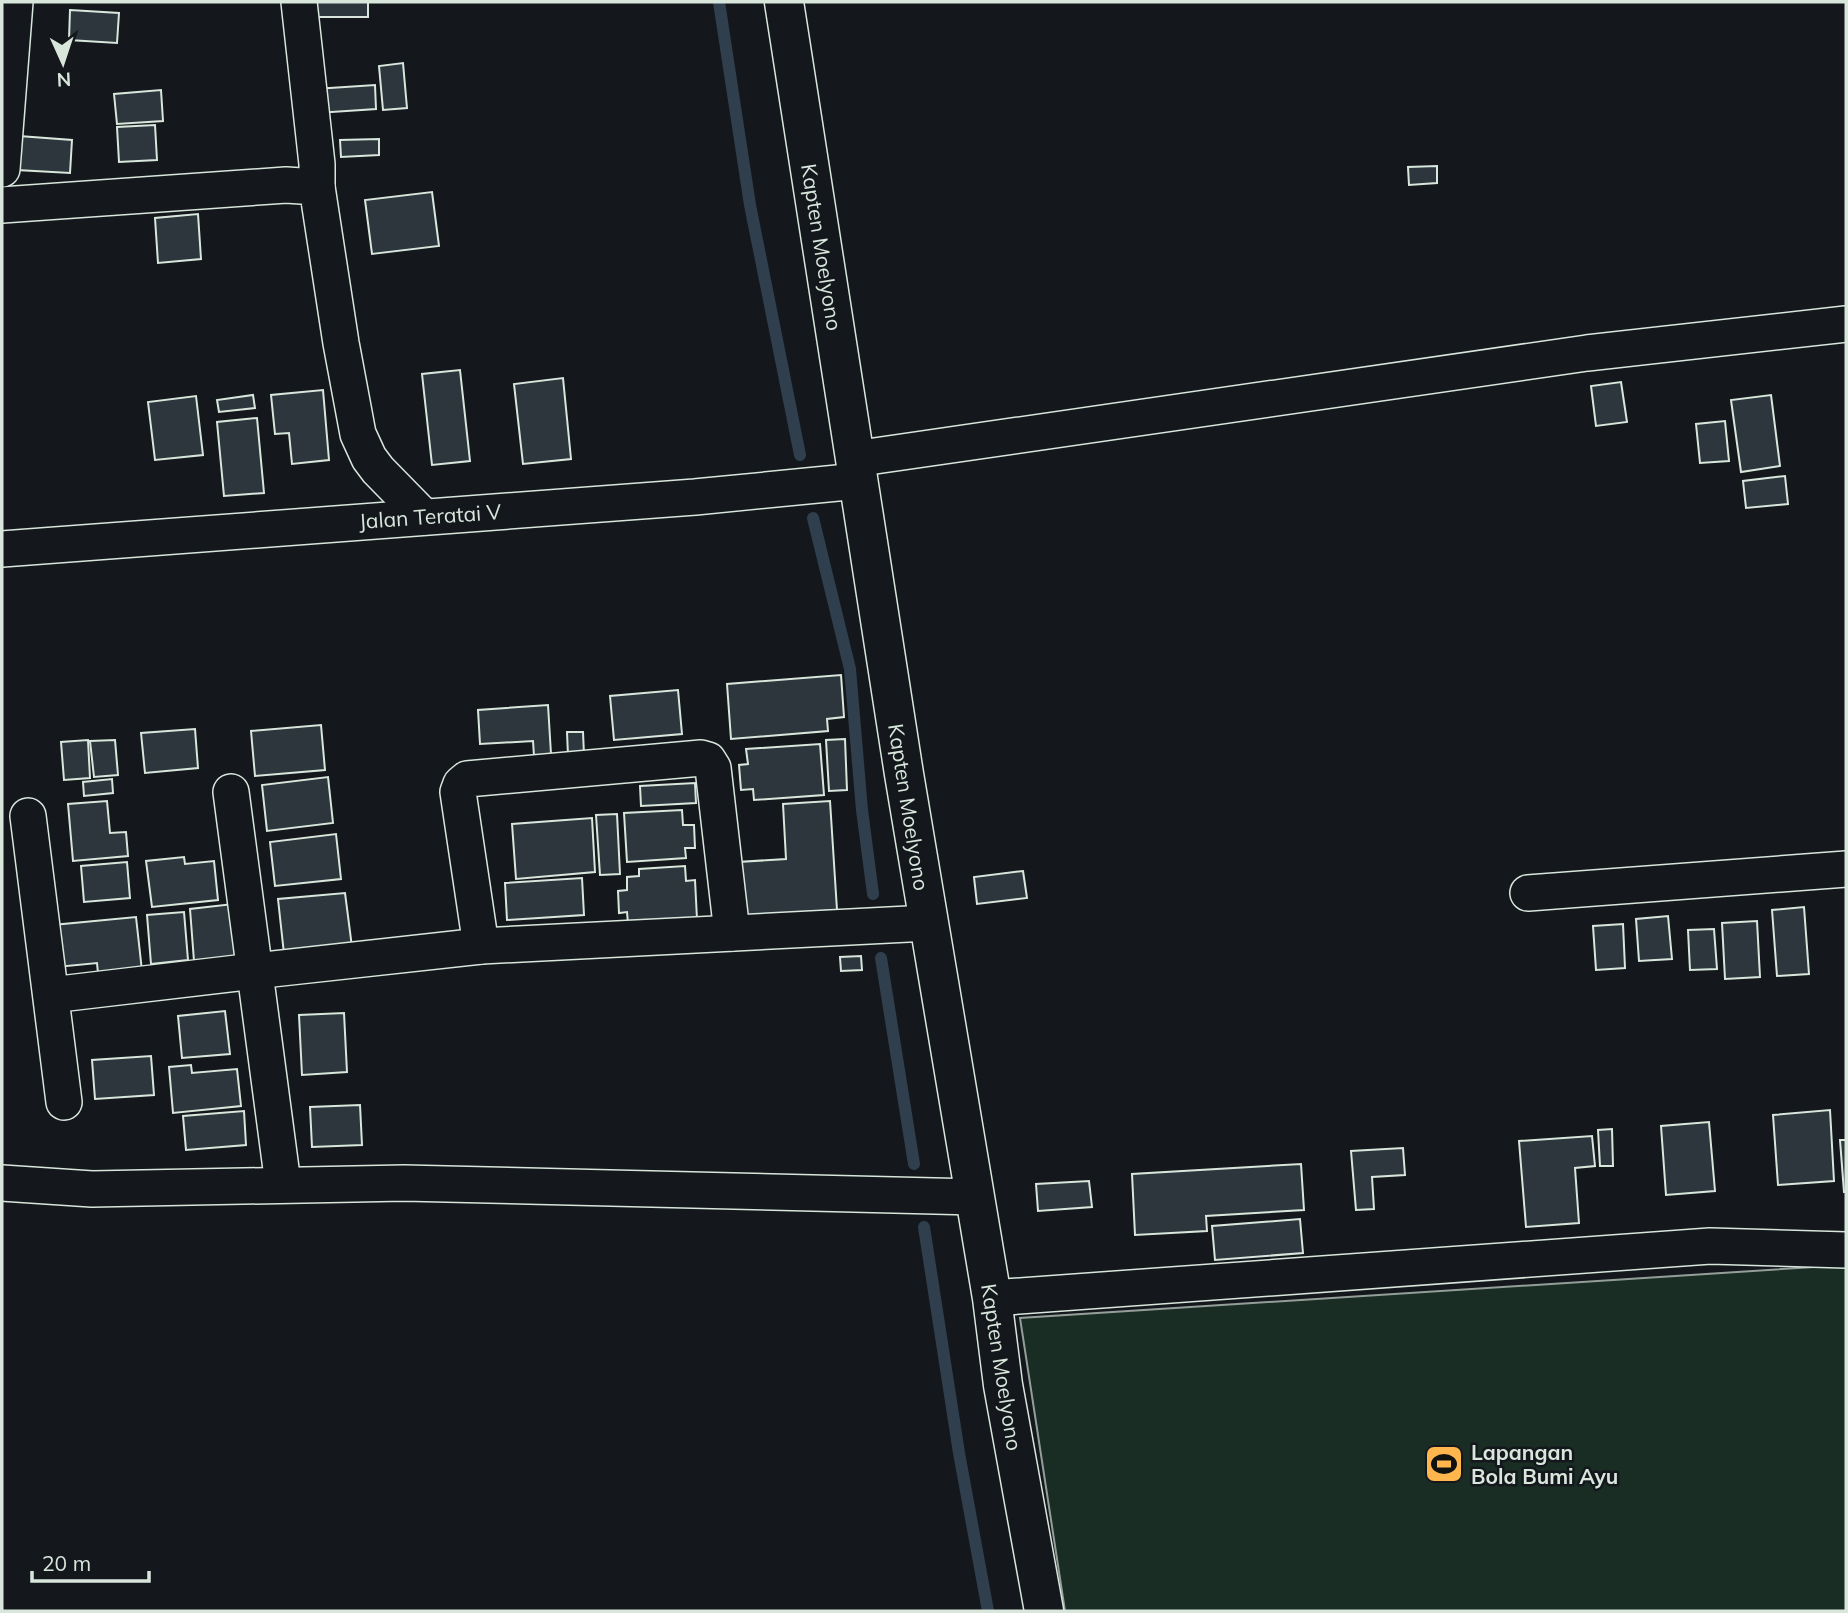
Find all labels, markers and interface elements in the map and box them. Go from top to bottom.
north arrow [28,28,98,98]
text: N [56,68,72,92]
street label: Kapten Moelyono [796,162,848,332]
street label: Jalan Teratai V [358,498,502,534]
street label: Kapten Moelyono [883,722,935,892]
street label: Kapten Moelyono [976,1282,1028,1452]
place label: Lapangan Bola Bumi Ayu [1471,1439,1618,1489]
sports icon: Lapangan Bola Bumi Ayu [1423,1443,1465,1485]
scale bar [32,1540,149,1584]
text: 20 m [42,1550,91,1576]

